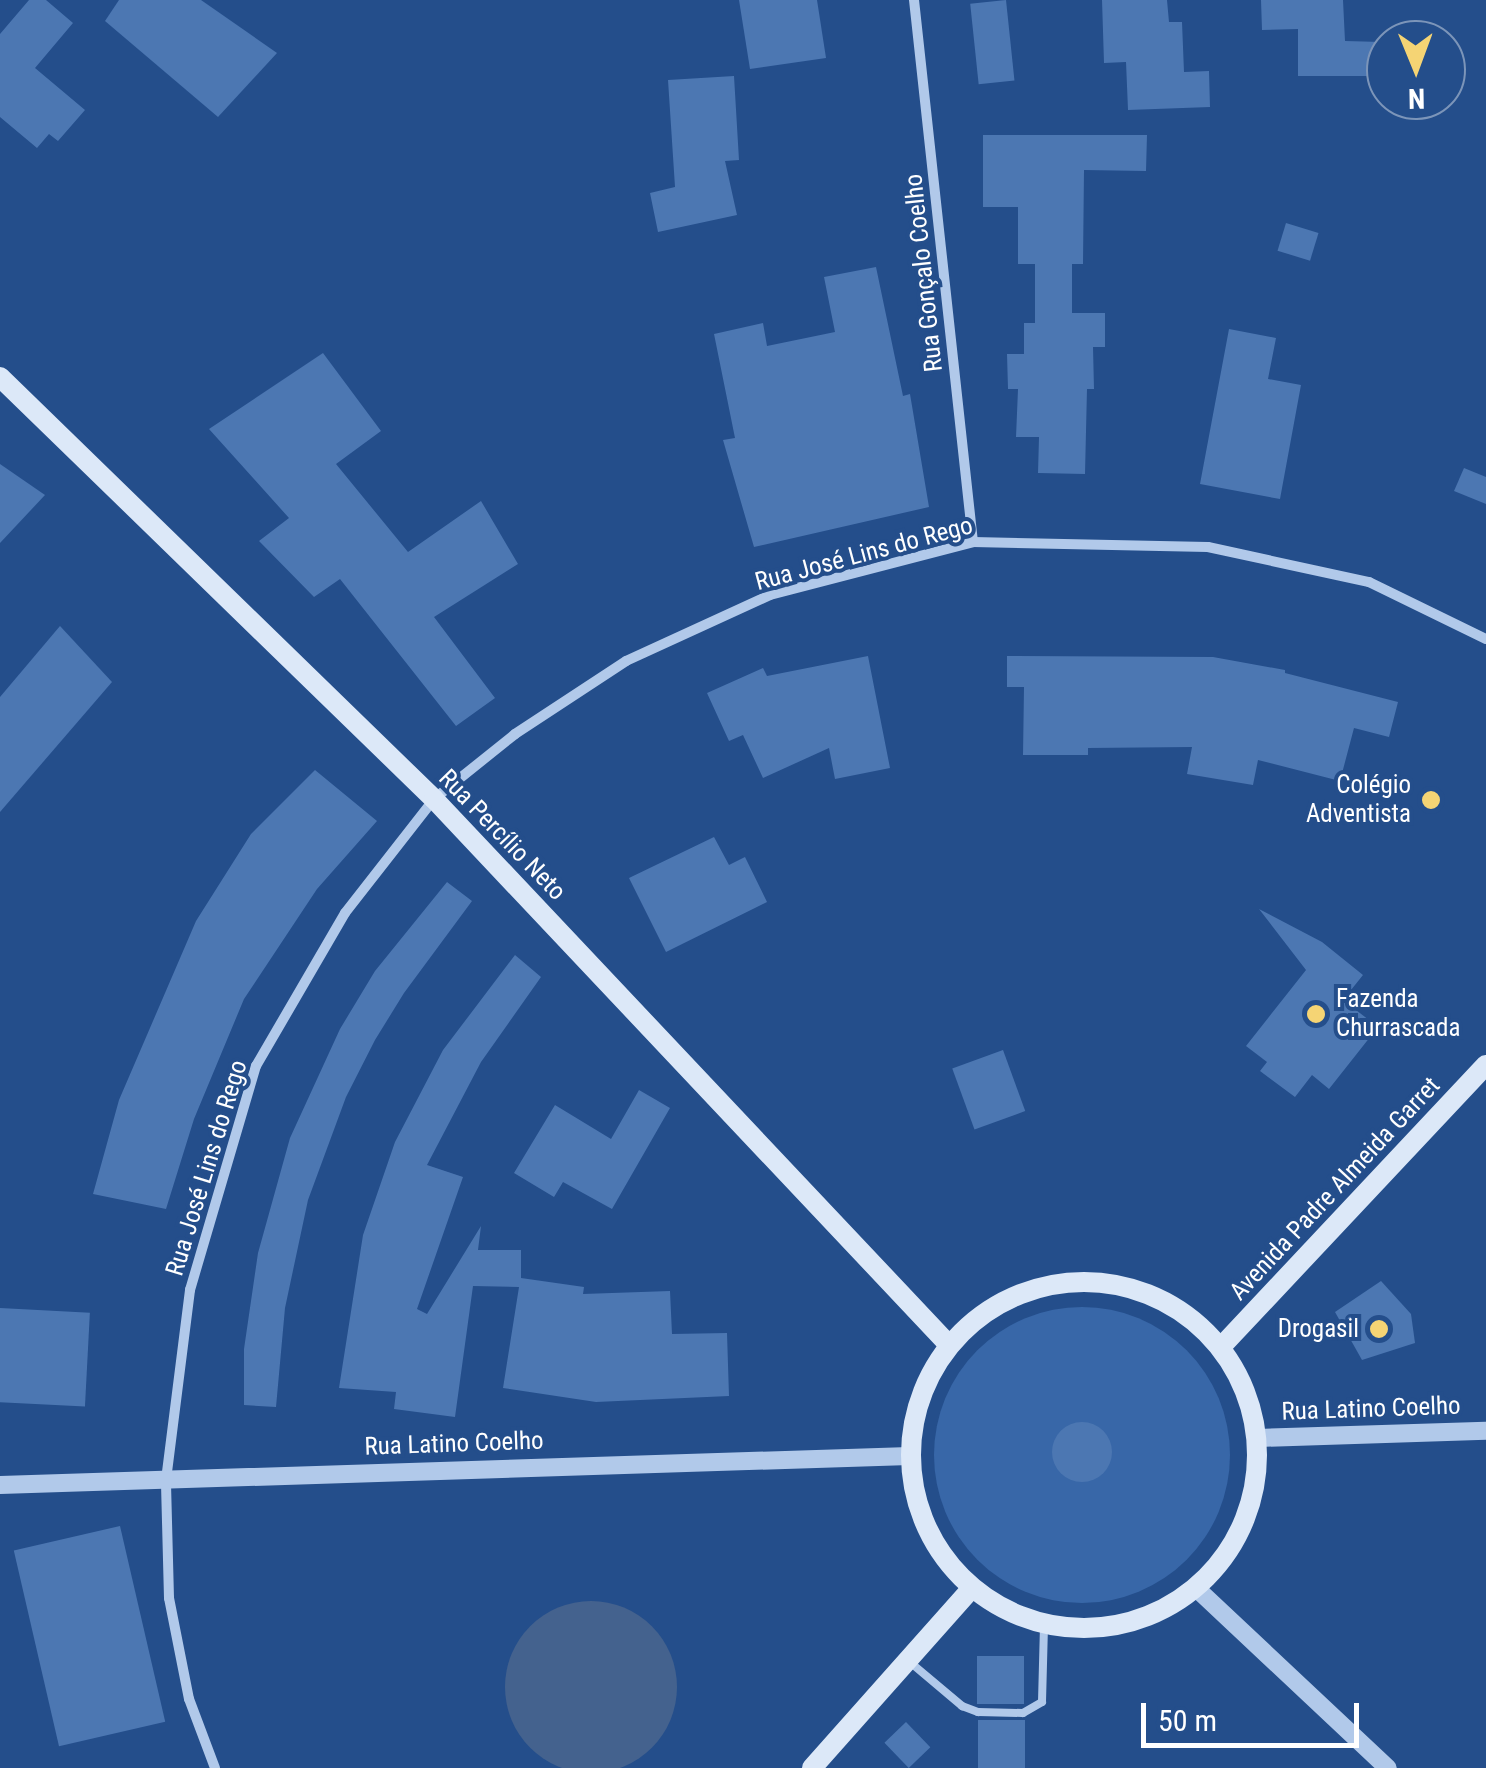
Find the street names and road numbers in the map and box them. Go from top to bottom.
street label: Rua Gonçalo Coelho [899,173,949,373]
street label: Rua José Lins do Rego [752,511,976,597]
street label: Rua Percílio Neto [432,763,572,907]
street label: Rua José Lins do Rego [160,1057,254,1279]
street label: Avenida Padre Almeida Garret [1224,1071,1446,1307]
street label: Rua Latino Coelho [1281,1391,1461,1427]
street label: Rua Latino Coelho [364,1426,544,1462]

